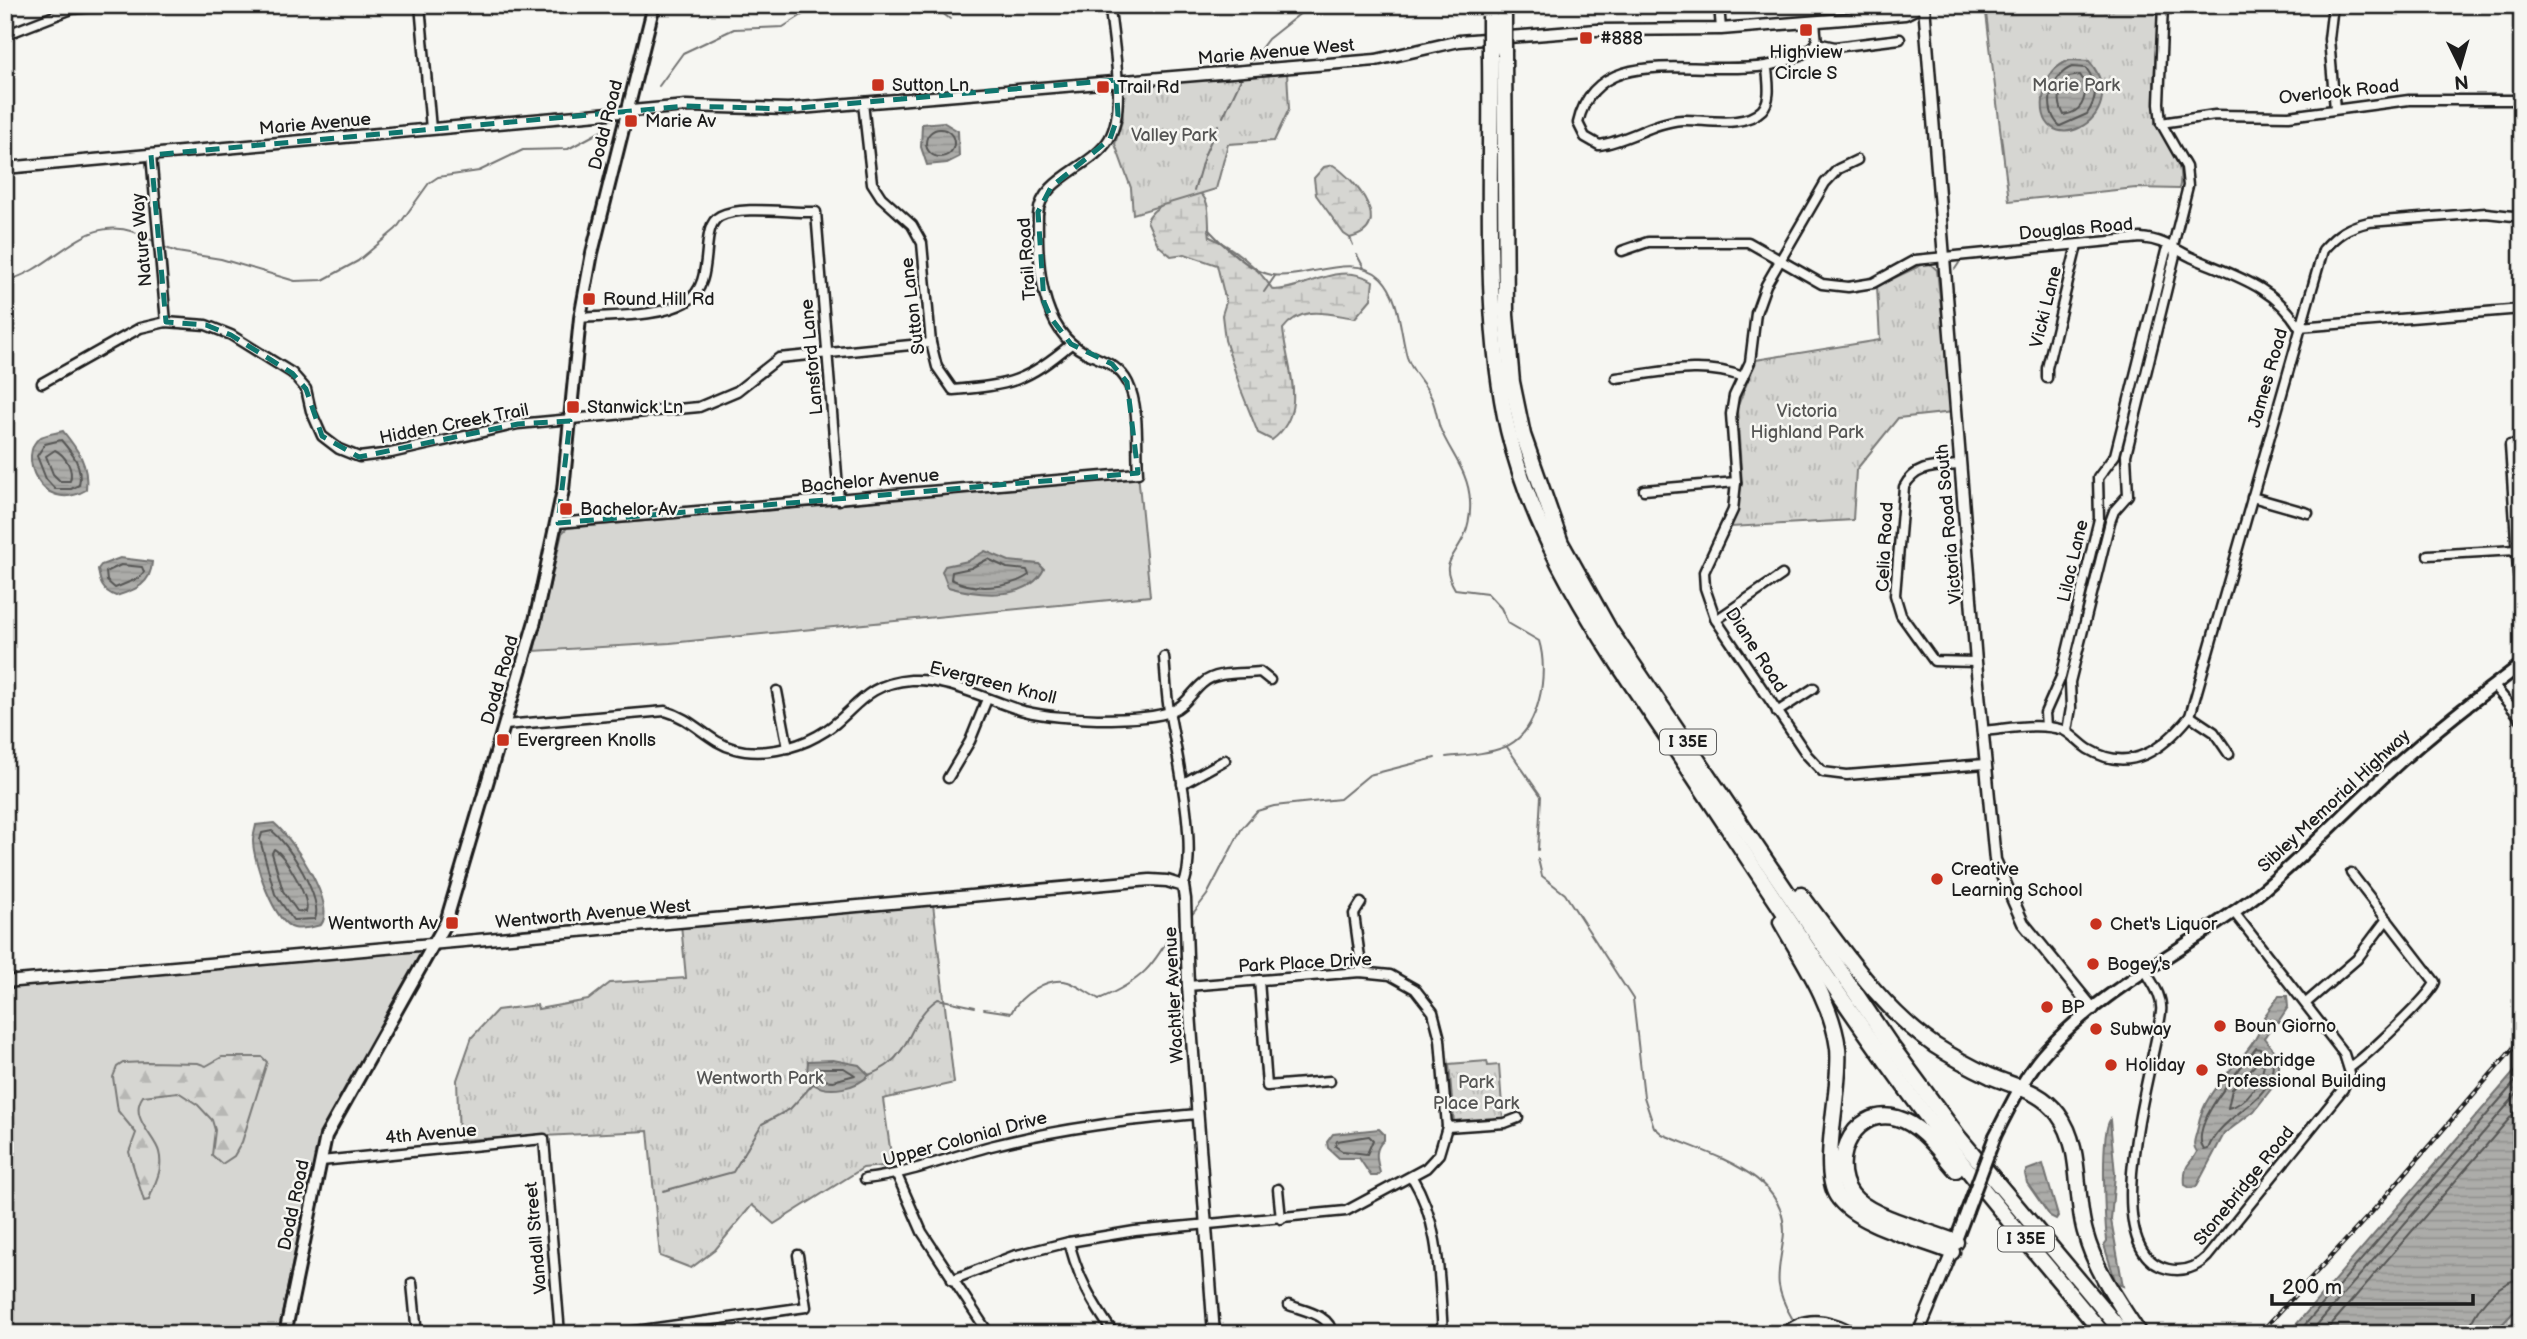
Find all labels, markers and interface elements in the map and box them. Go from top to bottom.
marker: Highview Circle S [1798,22,1814,38]
place label: #888 [1600,28,1643,49]
marker: #888 [1578,30,1594,46]
north arrow [2426,32,2496,102]
street label: Marie Avenue West [1197,35,1356,69]
place label: Highview Circle S [1769,42,1843,84]
text: N [2453,69,2469,94]
place label: Sutton Ln [892,75,969,96]
park label: Marie Park [2032,75,2120,96]
street label: Overlook Road [2278,75,2400,109]
marker: Sutton Ln [870,77,886,93]
place label: Trail Rd [1117,77,1179,98]
street label: Dodd Road [585,78,627,172]
marker: Trail Rd [1095,79,1111,95]
street label: Marie Avenue [258,109,372,139]
place label: Marie Av [645,111,716,132]
marker: Marie Av [623,113,639,129]
park label: Valley Park [1131,125,1217,146]
street label: Nature Way [127,191,157,288]
street label: Douglas Road [2018,214,2134,244]
street label: Trail Road [1014,217,1040,301]
street label: Sutton Lane [897,256,929,356]
street label: Vicki Lane [2026,264,2066,350]
place label: Round Hill Rd [603,289,715,310]
marker: Round Hill Rd [581,291,597,307]
street label: Lansford Lane [796,298,828,416]
street label: James Road [2244,326,2292,430]
place label: Stanwick Ln [587,397,683,418]
street label: Hidden Creek Trail [378,399,530,449]
marker: Stanwick Ln [565,399,581,415]
park label: Victoria Highland Park [1750,401,1864,443]
street label: Victoria Road South [1932,443,1966,605]
street label: Bachelor Avenue [800,464,940,498]
place label: Bachelor Av [580,499,678,520]
marker: Bachelor Av [558,501,574,517]
street label: Celia Road [1872,501,1898,593]
street label: Lilac Lane [2053,517,2093,604]
street label: Diane Road [1721,604,1791,696]
street label: Dodd Road [477,633,523,727]
street label: Evergreen Knoll [927,657,1059,709]
street label: Sibley Memorial Highway [2254,724,2415,877]
place label: Evergreen Knolls [517,730,656,751]
road number: I 35E [1660,730,1716,754]
marker: Evergreen Knolls [495,732,511,748]
place label: Creative Learning School [1951,859,2082,901]
marker: Creative Learning School [1929,871,1945,887]
street label: Wentworth Avenue West [494,895,692,933]
place label: Wentworth Av [328,913,438,934]
place label: Chet's Liquor [2110,914,2218,935]
marker: Wentworth Av [444,915,460,931]
marker: Chet's Liquor [2088,916,2104,932]
street label: Wachtler Avenue [1160,926,1188,1064]
street label: Park Place Drive [1238,949,1373,977]
place label: Bogey's [2107,954,2170,975]
marker: Bogey's [2085,956,2101,972]
place label: BP [2061,997,2085,1018]
marker: BP [2039,999,2055,1015]
place label: Boun Giorno [2234,1016,2336,1037]
marker: Boun Giorno [2212,1018,2228,1034]
place label: Subway [2110,1019,2172,1040]
marker: Subway [2088,1021,2104,1037]
place label: Stonebridge Professional Building [2216,1050,2386,1092]
place label: Holiday [2125,1055,2186,1076]
marker: Holiday [2103,1057,2119,1073]
marker: Stonebridge Professional Building [2194,1062,2210,1078]
park label: Wentworth Park [696,1068,824,1089]
park label: Park Place Park [1433,1072,1519,1114]
street label: Upper Colonial Drive [881,1107,1050,1171]
street label: 4th Avenue [384,1120,478,1148]
street label: Stonebridge Road [2189,1122,2299,1250]
street label: Dodd Road [274,1158,314,1252]
street label: Vandall Street [521,1181,551,1295]
road number: I 35E [1998,1226,2054,1252]
scale bar [2272,1262,2473,1306]
text: 200 m [2282,1275,2342,1300]

